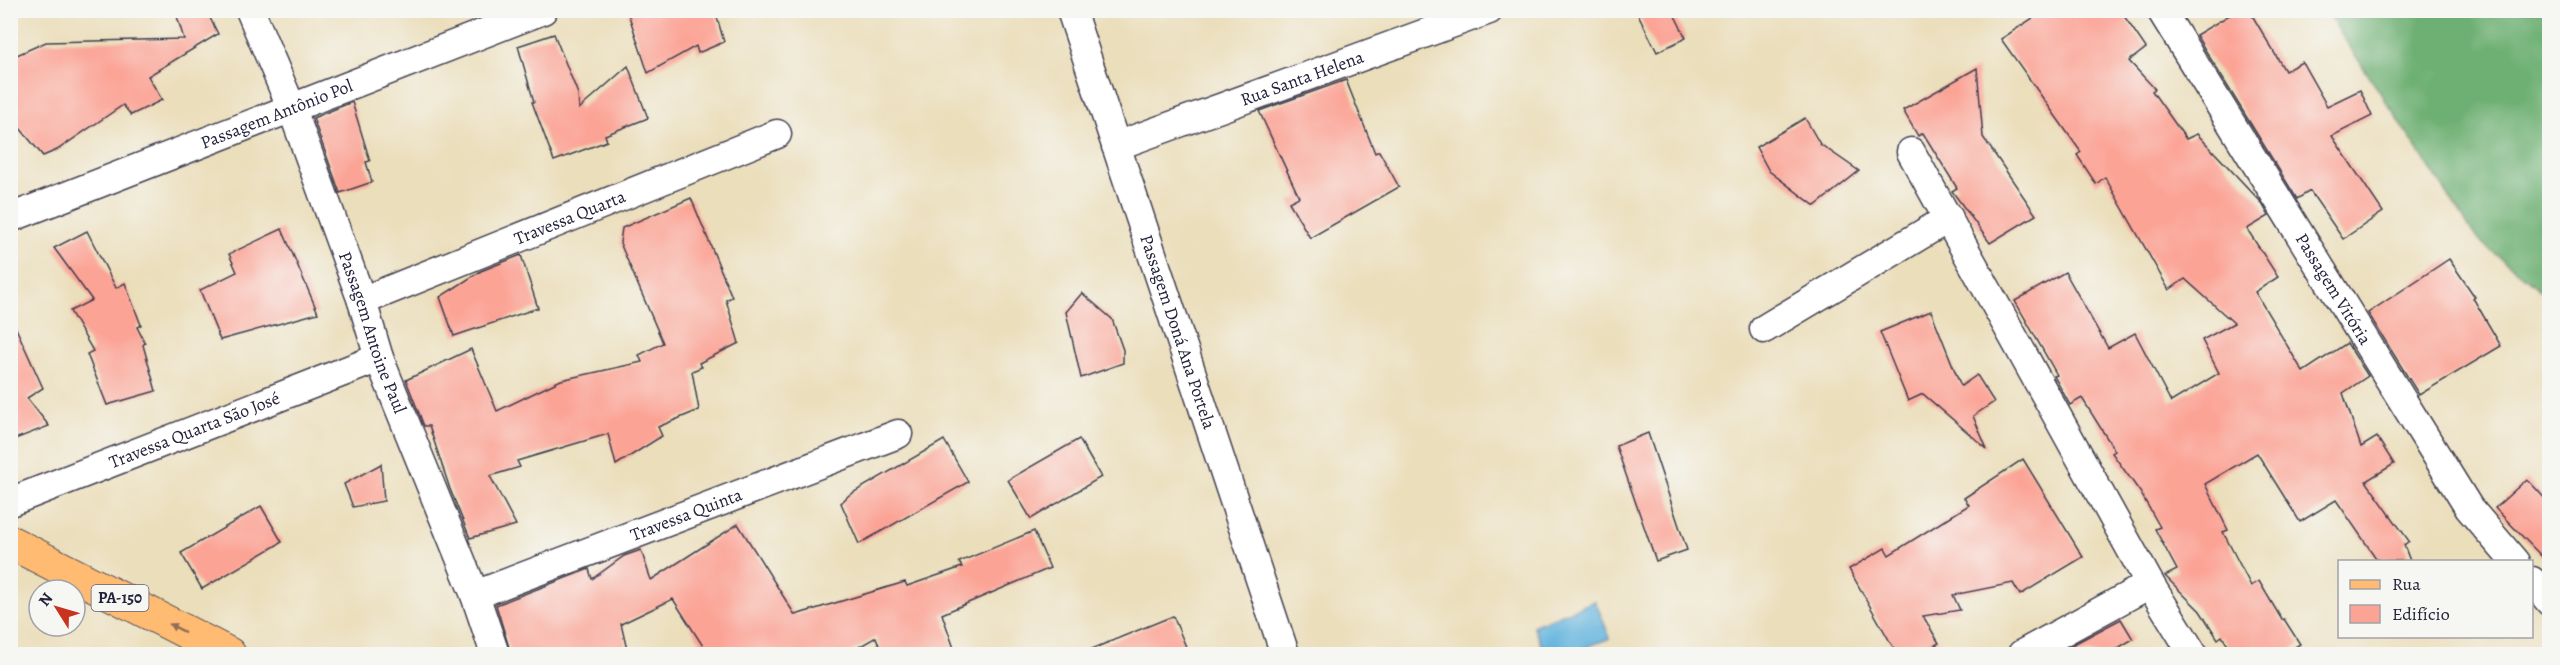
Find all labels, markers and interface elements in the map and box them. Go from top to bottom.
street label: Rua Santa Helena [1237,44,1368,112]
street label: Passagem Antônio Pol [197,73,357,155]
street label: Travessa Quarta [510,184,630,251]
street label: Passagem Vitória [2290,229,2377,350]
street label: Passagem Doná Ana Portela [1134,231,1222,433]
street label: Passagem Antoine Paul [333,248,412,417]
street label: Travessa Quarta São José [106,386,283,474]
street label: Travessa Quinta [627,482,746,547]
legend [2338,560,2533,638]
text: Rua [2392,572,2421,596]
north arrow [27,578,87,638]
road number: PA-150 [92,585,148,611]
text: N [34,588,58,611]
text: Edifício [2392,602,2450,626]
one-way arrow [168,623,185,632]

